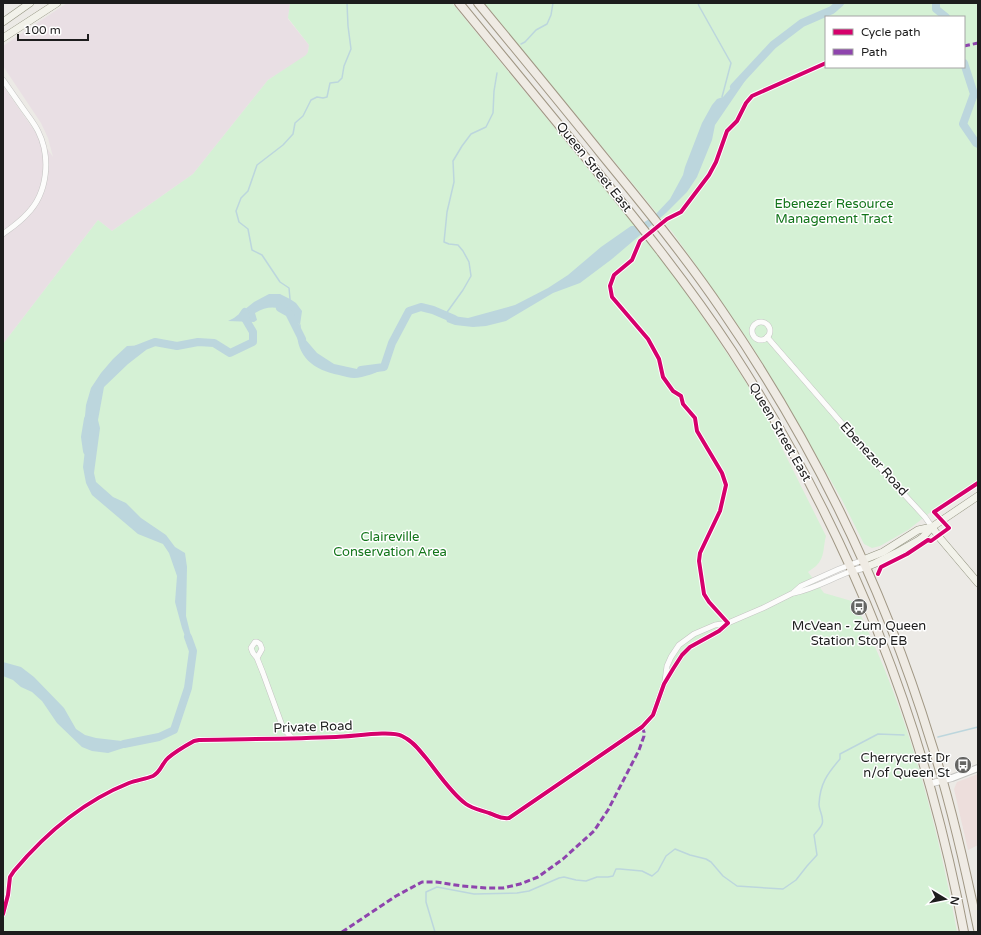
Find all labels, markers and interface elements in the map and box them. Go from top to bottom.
scale bar [18,16,88,42]
legend [825,16,965,68]
text: 100 m [24,23,61,37]
text: Cycle path [861,25,920,39]
text: Path [861,45,887,59]
street label: Queen Street East [553,119,635,215]
park label: Ebenezer Resource Management Tract [774,196,894,227]
street label: Queen Street East [745,380,815,484]
street label: Ebenezer Road [837,419,911,499]
park label: Claireville Conservation Area [333,529,447,560]
bus stop icon: McVean - Zum Queen Station Stop EB [849,597,869,617]
place label: McVean - Zum Queen Station Stop EB [792,618,926,649]
street label: Private Road [273,718,353,736]
place label: Cherrycrest Dr n/of Queen St [861,750,950,781]
bus stop icon: Cherrycrest Dr n/of Queen St [953,755,973,775]
north arrow [925,879,965,919]
text: N [947,895,962,906]

